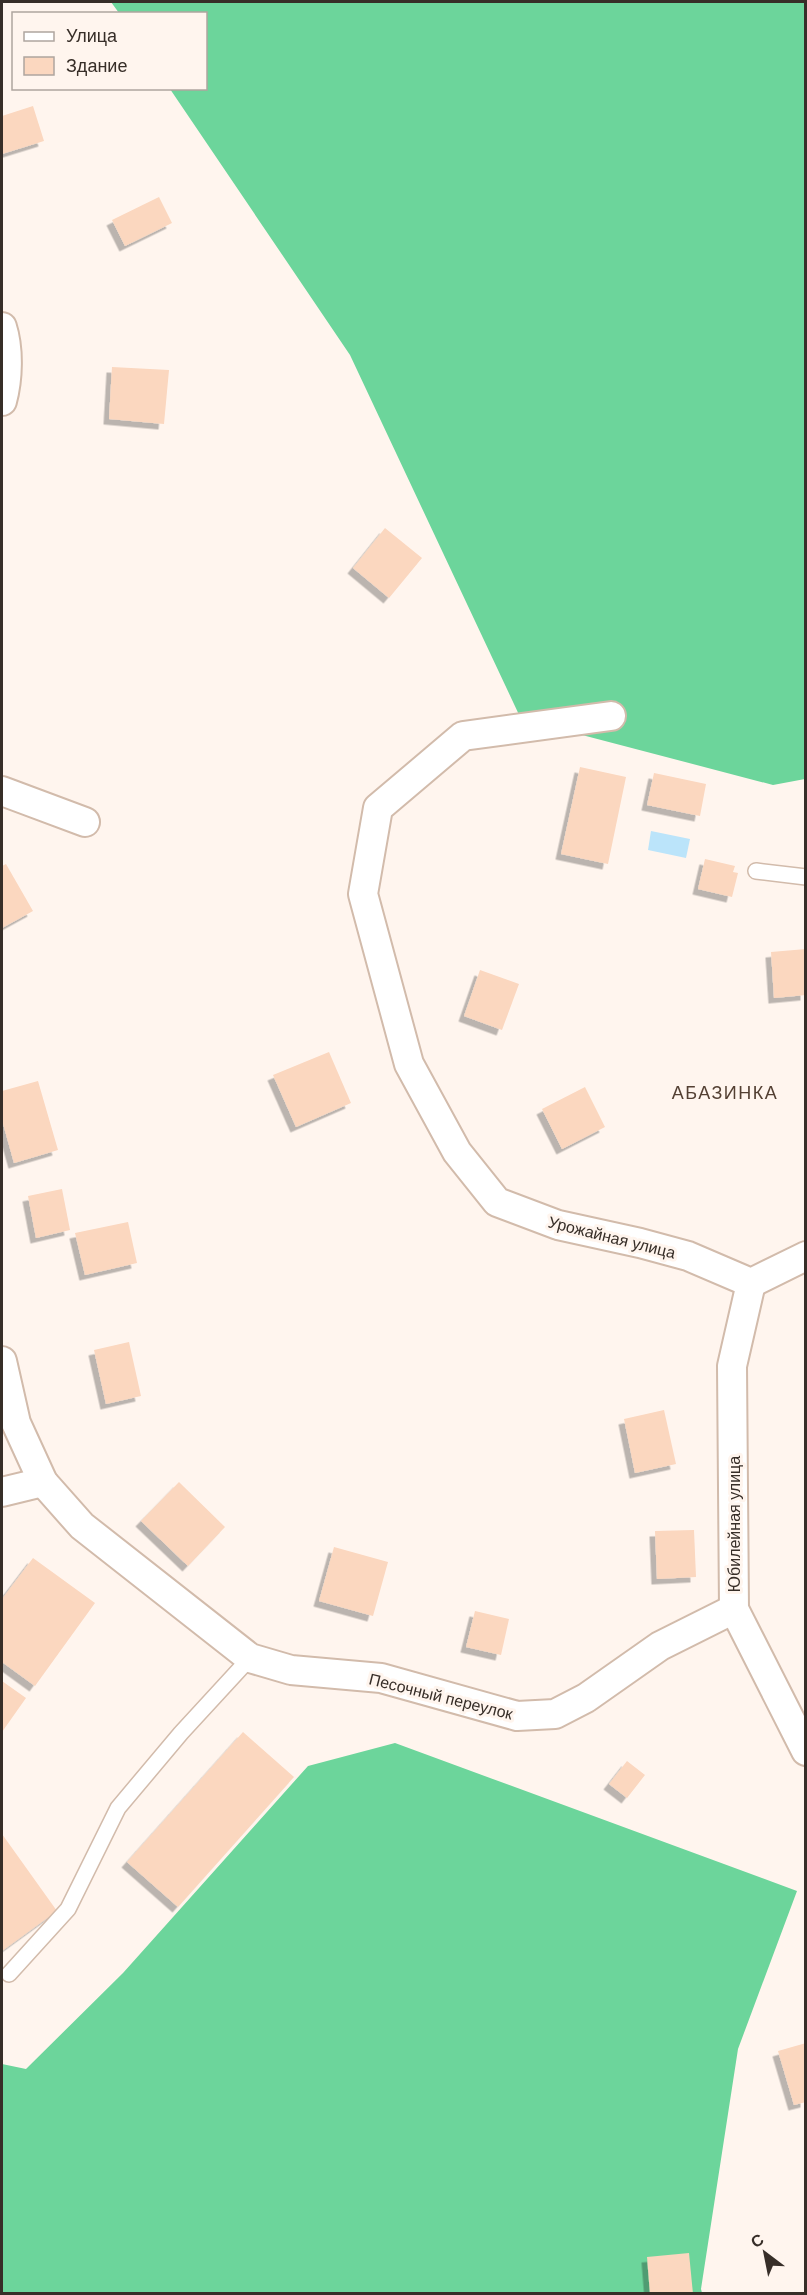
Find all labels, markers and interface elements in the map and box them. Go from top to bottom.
legend [12,12,207,90]
text: Улица [66,26,118,46]
text: Здание [66,56,127,76]
district label: АБАЗИНКА [672,1083,778,1103]
street label: Урожайная улица [547,1213,677,1262]
street label: Юбилейная улица [726,1456,743,1592]
street label: Песочный переулок [367,1670,515,1723]
north arrow [735,2223,795,2283]
text: С [748,2230,767,2251]

